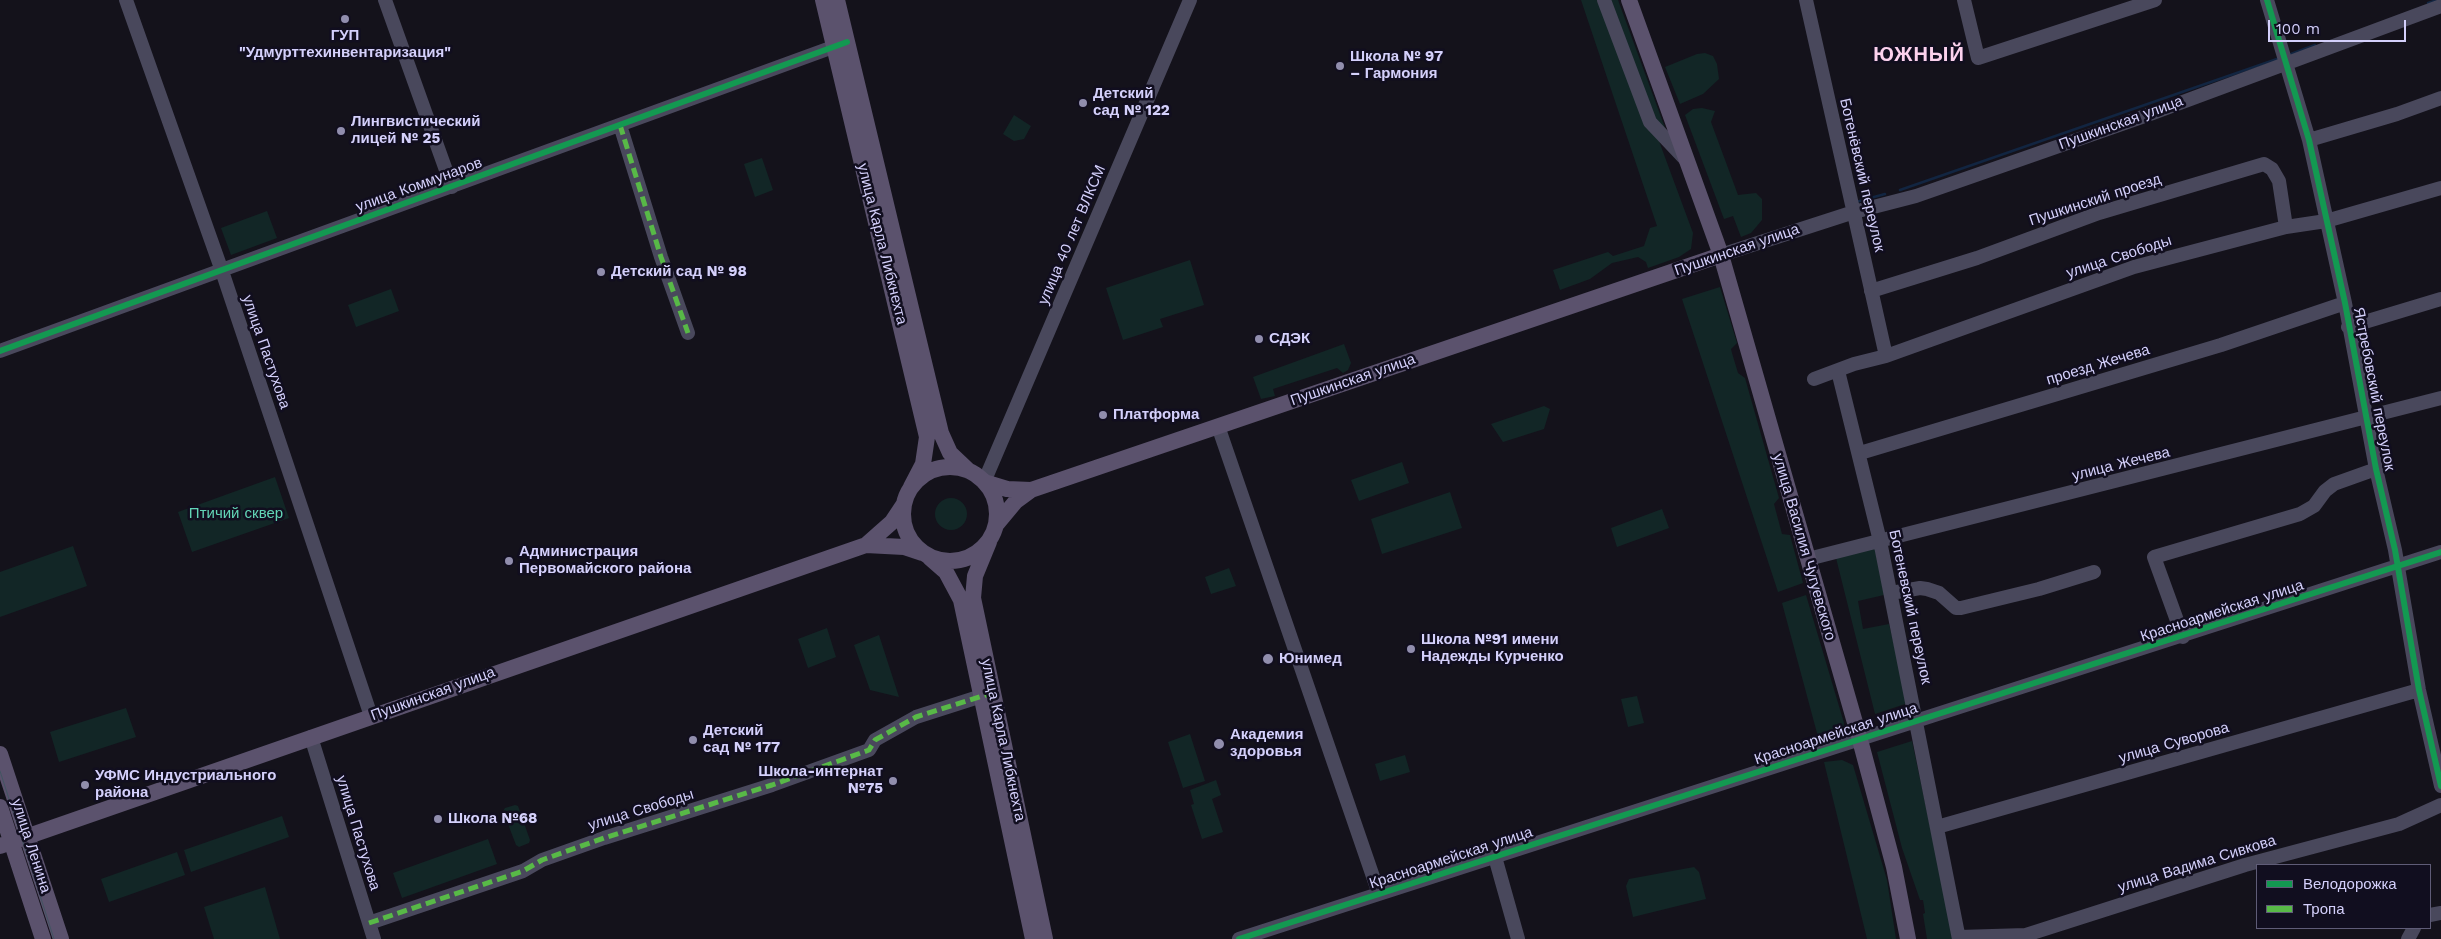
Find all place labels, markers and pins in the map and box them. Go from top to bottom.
marker: ГУП "Удмурттехинвентаризация" [339,13,351,25]
place label: ГУП "Удмурттехинвентаризация" [239,27,451,62]
place label: Школа № 97 – Гармония [1350,48,1443,83]
marker: Школа № 97 – Гармония [1334,60,1346,72]
place label: Детский сад № 122 [1093,85,1170,120]
marker: Детский сад № 122 [1077,97,1089,109]
place label: Лингвистический лицей № 25 [351,113,481,148]
marker: Лингвистический лицей № 25 [335,125,347,137]
place label: Детский сад № 98 [611,263,747,281]
marker: Детский сад № 98 [595,266,607,278]
place label: СДЭК [1269,330,1310,348]
marker: СДЭК [1253,333,1265,345]
place label: Платформа [1113,406,1199,424]
marker: Платформа [1097,409,1109,421]
place label: Администрация Первомайского района [519,543,691,578]
marker: Администрация Первомайского района [503,555,515,567]
place label: Школа №91 имени Надежды Курченко [1421,631,1564,666]
marker: Школа №91 имени Надежды Курченко [1405,643,1417,655]
place label: Юнимед [1279,650,1342,668]
marker: Юнимед [1261,652,1275,666]
place label: Детский сад № 177 [703,722,780,757]
place label: Академия здоровья [1230,726,1303,761]
marker: Детский сад № 177 [687,734,699,746]
marker: Академия здоровья [1212,737,1226,751]
place label: Школа-интернат №75 [758,763,883,798]
place label: УФМС Индустриального района [95,767,276,802]
marker: Школа-интернат №75 [887,775,899,787]
marker: УФМС Индустриального района [79,779,91,791]
place label: Школа №68 [448,810,537,828]
marker: Школа №68 [432,813,444,825]

